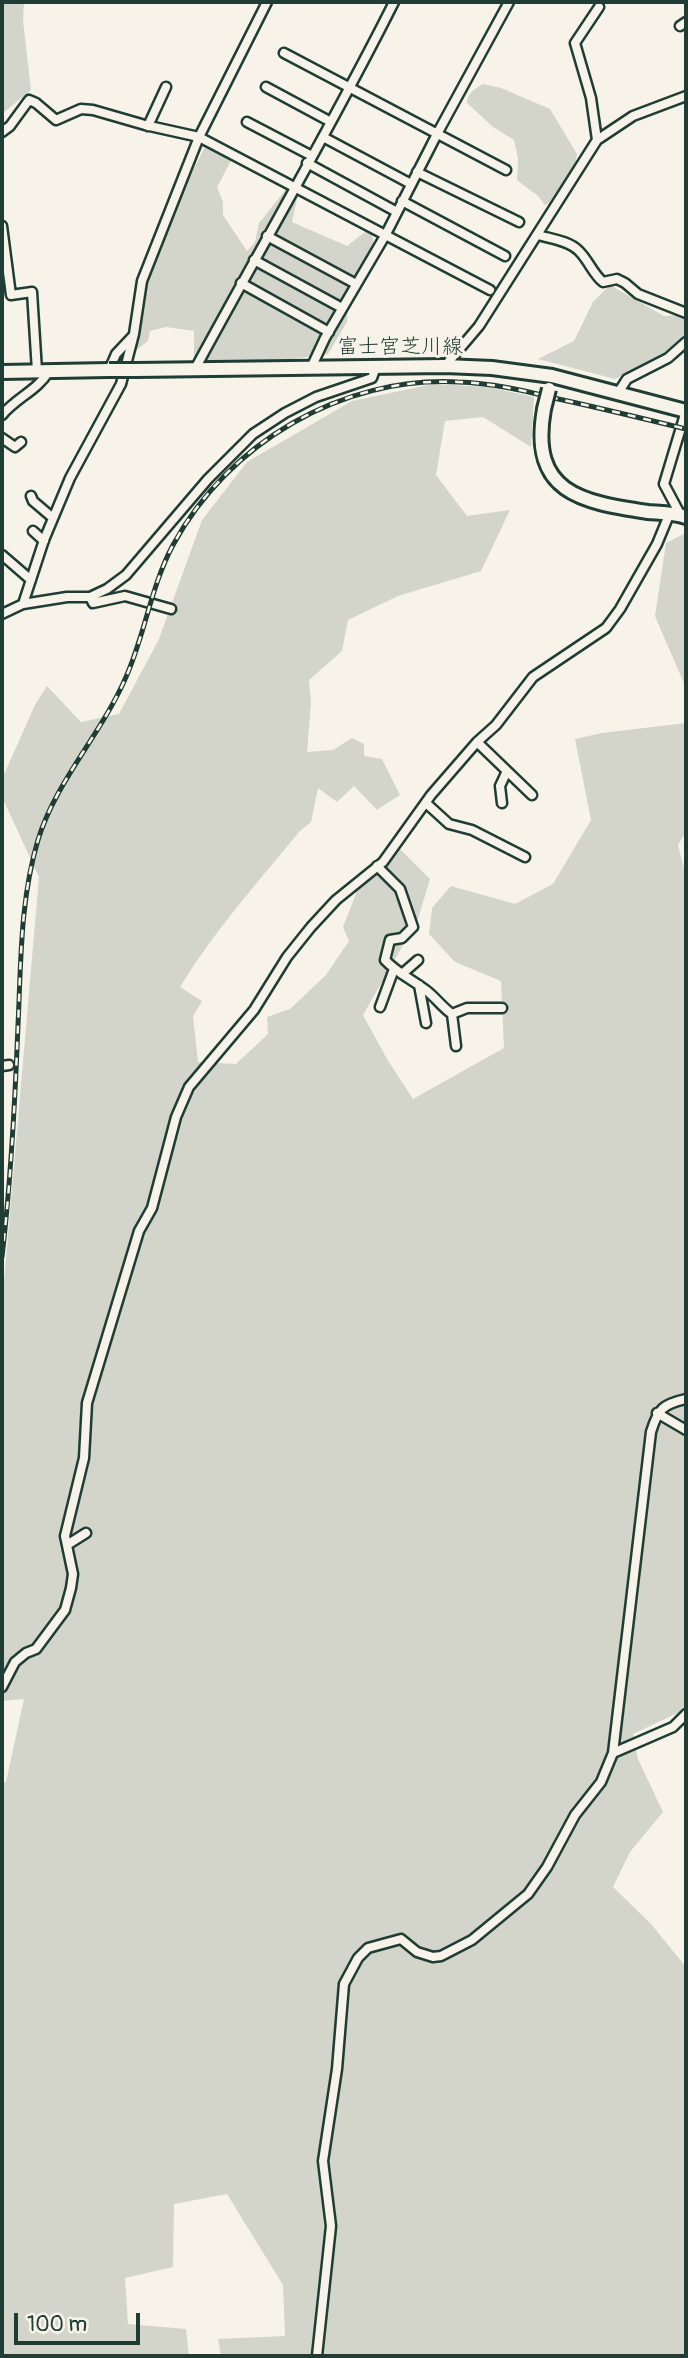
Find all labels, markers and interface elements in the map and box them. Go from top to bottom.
street label: 富士宮芝川線 [337,335,463,361]
scale bar [18,2298,144,2342]
text: 100 m [27,2311,87,2338]

